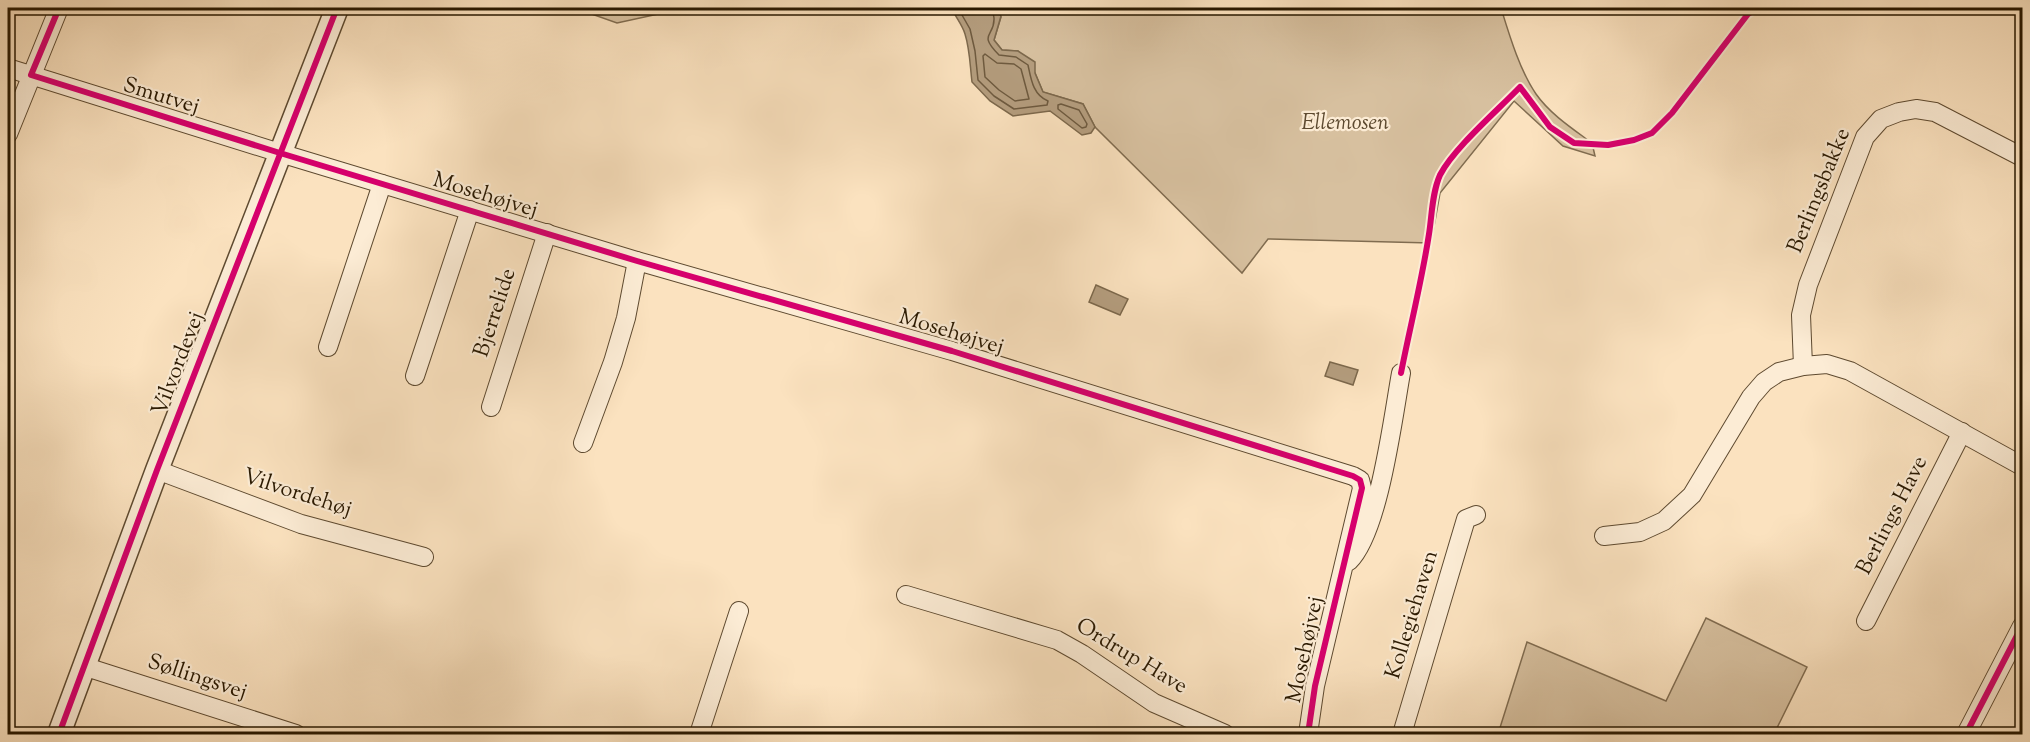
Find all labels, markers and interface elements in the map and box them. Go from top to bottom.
street label: Smutvej [119,70,203,124]
park label: Ellemosen [1301,108,1389,140]
street label: Berlingsbakke [1780,124,1860,258]
street label: Mosehøjvej [428,165,542,227]
street label: Bjerrelide [467,264,525,362]
street label: Mosehøjvej [894,302,1008,364]
street label: Vilvordevej [145,307,213,421]
street label: Berlings Have [1849,451,1937,581]
street label: Vilvordehøj [238,461,356,527]
street label: Kollegiehaven [1378,547,1448,683]
street label: Mosehøjvej [1279,594,1333,706]
street label: Ordrup Have [1069,611,1193,703]
street label: Søllingsvej [143,647,251,709]

